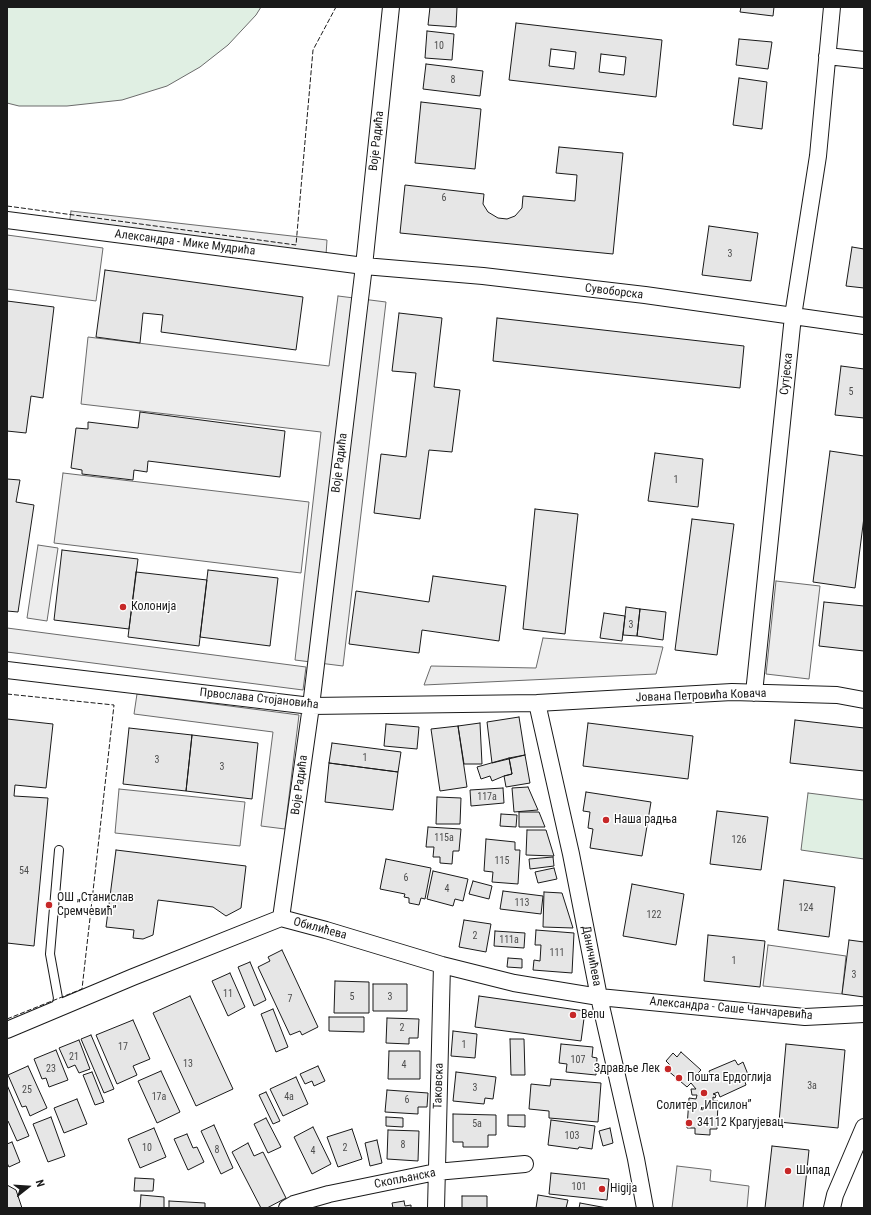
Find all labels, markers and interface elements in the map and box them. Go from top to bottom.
house number: 10 [434,40,444,52]
house number: 8 [451,74,455,86]
street label: Воје Радића [367,110,387,172]
house number: 6 [442,192,446,204]
street label: Александра - Мике Мудрића [114,227,256,259]
house number: 3 [728,248,732,260]
street label: Сувоборска [584,281,644,303]
street label: Сутјеска [778,352,796,396]
house number: 5 [849,386,853,398]
street label: Воје Радића [329,432,351,494]
house number: 1 [674,474,678,486]
place label: Колонија [131,600,176,614]
marker: Колонија [118,602,128,612]
house number: 3 [629,619,633,631]
street label: Првослава Стојановића [199,686,319,712]
street label: Јована Петровића Ковача [635,687,767,705]
house number: 1 [363,752,367,764]
house number: 3 [155,754,159,766]
street label: Воје Радића [289,754,311,816]
house number: 3 [220,761,224,773]
house number: 117a [477,791,497,803]
place label: Наша радња [614,813,677,827]
marker: Наша радња [601,815,611,825]
house number: 115a [434,832,454,844]
house number: 126 [732,834,746,846]
house number: 115 [495,855,509,867]
house number: 54 [19,865,29,877]
house number: 6 [404,872,408,884]
house number: 4 [445,883,449,895]
place label: ОШ „Станислав Сремчевић” [57,891,134,919]
house number: 113 [515,897,529,909]
marker: ОШ „Станислав Сремчевић” [44,900,54,910]
house number: 124 [799,902,813,914]
house number: 122 [647,909,661,921]
street label: Обилићева [292,915,348,943]
street label: Даничићева [578,925,604,987]
house number: 2 [473,930,477,942]
house number: 111a [499,934,519,946]
house number: 111 [550,947,564,959]
house number: 1 [732,955,736,967]
house number: 3 [852,969,856,981]
house number: 11 [223,988,233,1000]
house number: 5 [350,991,354,1003]
house number: 3 [388,991,392,1003]
house number: 7 [288,993,292,1005]
street label: Александра - Саше Чанчаревића [649,995,813,1023]
place label: Benu [581,1008,605,1022]
marker: Benu [568,1010,578,1020]
house number: 2 [400,1022,404,1034]
house number: 1 [462,1039,466,1051]
house number: 17 [118,1041,128,1053]
house number: 21 [69,1051,79,1063]
house number: 107 [571,1054,585,1066]
house number: 13 [183,1058,193,1070]
house number: 4 [402,1059,406,1071]
place label: Здравље Лек [594,1062,660,1076]
house number: 23 [46,1063,56,1075]
street label: Таковска [431,1063,447,1109]
marker: Здравље Лек [663,1064,673,1074]
place label: Пошта Ердоглија [687,1071,772,1085]
marker: Пошта Ердоглија [674,1073,684,1083]
house number: 3a [807,1080,817,1092]
house number: 3 [473,1082,477,1094]
house number: 25 [22,1084,32,1096]
marker: Солитер „Ипсилон” [699,1088,709,1098]
house number: 17a [152,1091,166,1103]
house number: 4a [284,1091,294,1103]
house number: 6 [405,1094,409,1106]
place label: Солитер „Ипсилон” [656,1099,752,1113]
place label: 34112 Крагујевац [697,1116,783,1130]
house number: 5a [472,1118,482,1130]
marker: 34112 Крагујевац [684,1118,694,1128]
house number: 103 [565,1130,579,1142]
house number: 8 [401,1139,405,1151]
house number: 10 [142,1142,152,1154]
house number: 2 [343,1142,347,1154]
house number: 8 [215,1144,219,1156]
house number: 4 [311,1145,315,1157]
place label: Шипад [796,1164,830,1178]
street label: Скопљанска [373,1166,437,1192]
marker: Шипад [783,1166,793,1176]
north arrow [8,1167,48,1207]
text: N [33,1178,47,1188]
house number: 101 [572,1181,586,1193]
place label: Higija [610,1182,637,1196]
marker: Higija [597,1184,607,1194]

